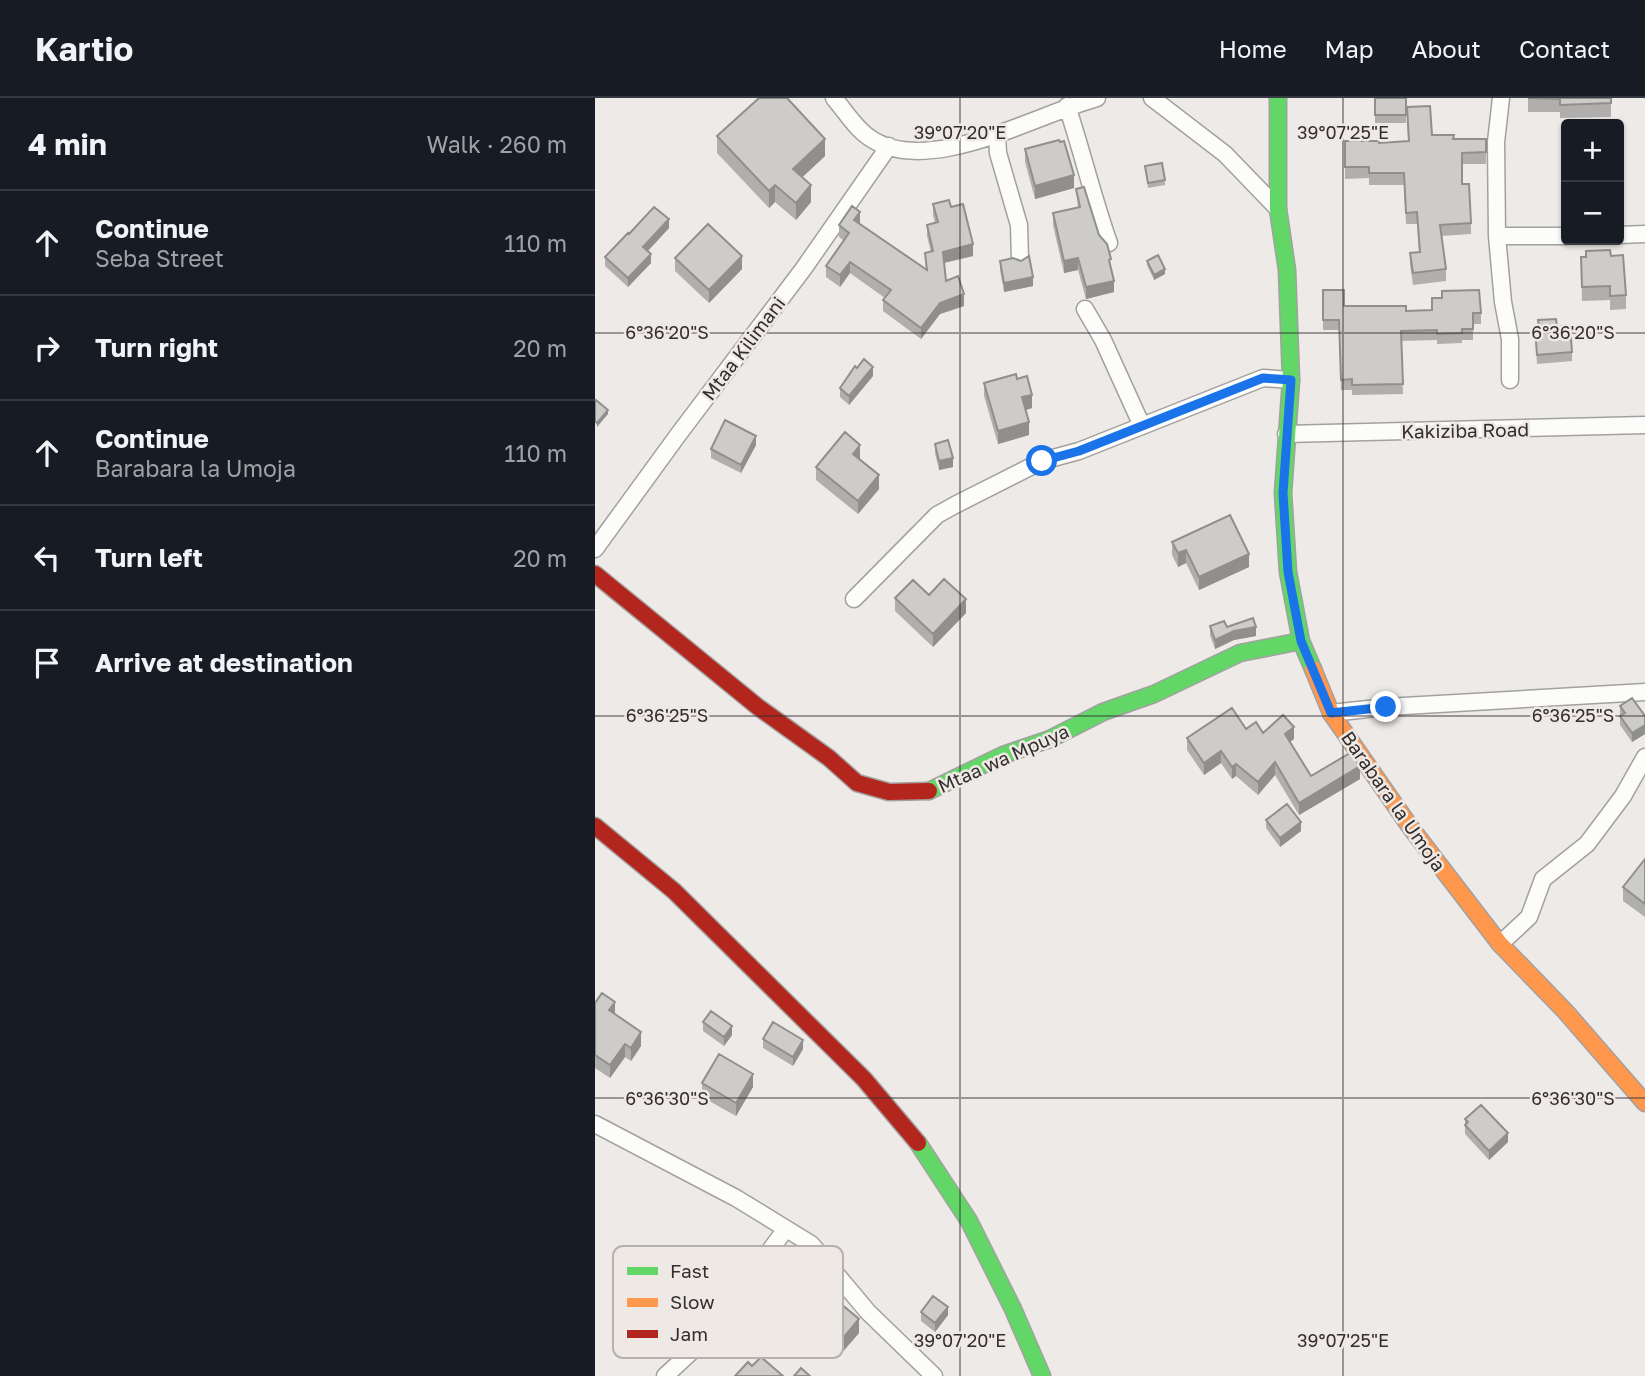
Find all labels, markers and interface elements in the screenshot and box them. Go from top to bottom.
text: Kartio [35,29,133,68]
text: Home [1219,34,1287,63]
text: Map [1325,34,1374,63]
text: About [1412,34,1481,63]
text: Contact [1519,34,1610,63]
map controls [1561,119,1624,245]
button: + [1561,119,1624,182]
text: 39°07'20"E [914,121,1006,143]
text: 39°07'25"E [1297,121,1389,143]
text: 4 min [28,126,107,162]
text: Walk · 260 m [426,130,567,158]
button: − [1561,182,1624,245]
text: Continue [95,213,209,244]
icon: ahead [28,224,66,262]
text: 110 m [504,229,567,257]
text: Seba Street [95,244,224,272]
street label: Mtaa Kilimani [697,292,789,404]
text: 6°36'20"S [625,321,709,343]
text: 6°36'20"S [1531,321,1615,343]
icon: right [28,329,66,367]
text: Turn right [95,332,218,363]
text: 20 m [513,334,567,362]
street label: Kakiziba Road [1401,417,1529,443]
text: Continue [95,423,209,454]
icon: ahead [28,434,66,472]
text: 110 m [504,439,567,467]
route start [1026,445,1057,476]
text: Barabara la Umoja [95,454,296,482]
icon: left [28,539,66,577]
text: Turn left [95,542,203,573]
text: 20 m [513,544,567,572]
icon: arrive [28,644,66,682]
text: Arrive at destination [95,647,353,678]
route end [1370,691,1401,722]
text: 6°36'25"S [626,704,708,726]
text: 6°36'25"S [1532,704,1614,726]
street label: Mtaa wa Mpuya [934,719,1072,797]
street label: Barabara la Umoja [1337,726,1451,876]
text: 6°36'30"S [625,1087,709,1109]
text: 6°36'30"S [1531,1087,1615,1109]
legend [613,1246,843,1358]
text: Fast [670,1259,709,1282]
text: Slow [670,1290,715,1313]
text: Jam [670,1322,708,1345]
text: 39°07'20"E [914,1329,1006,1351]
text: 39°07'25"E [1297,1329,1389,1351]

